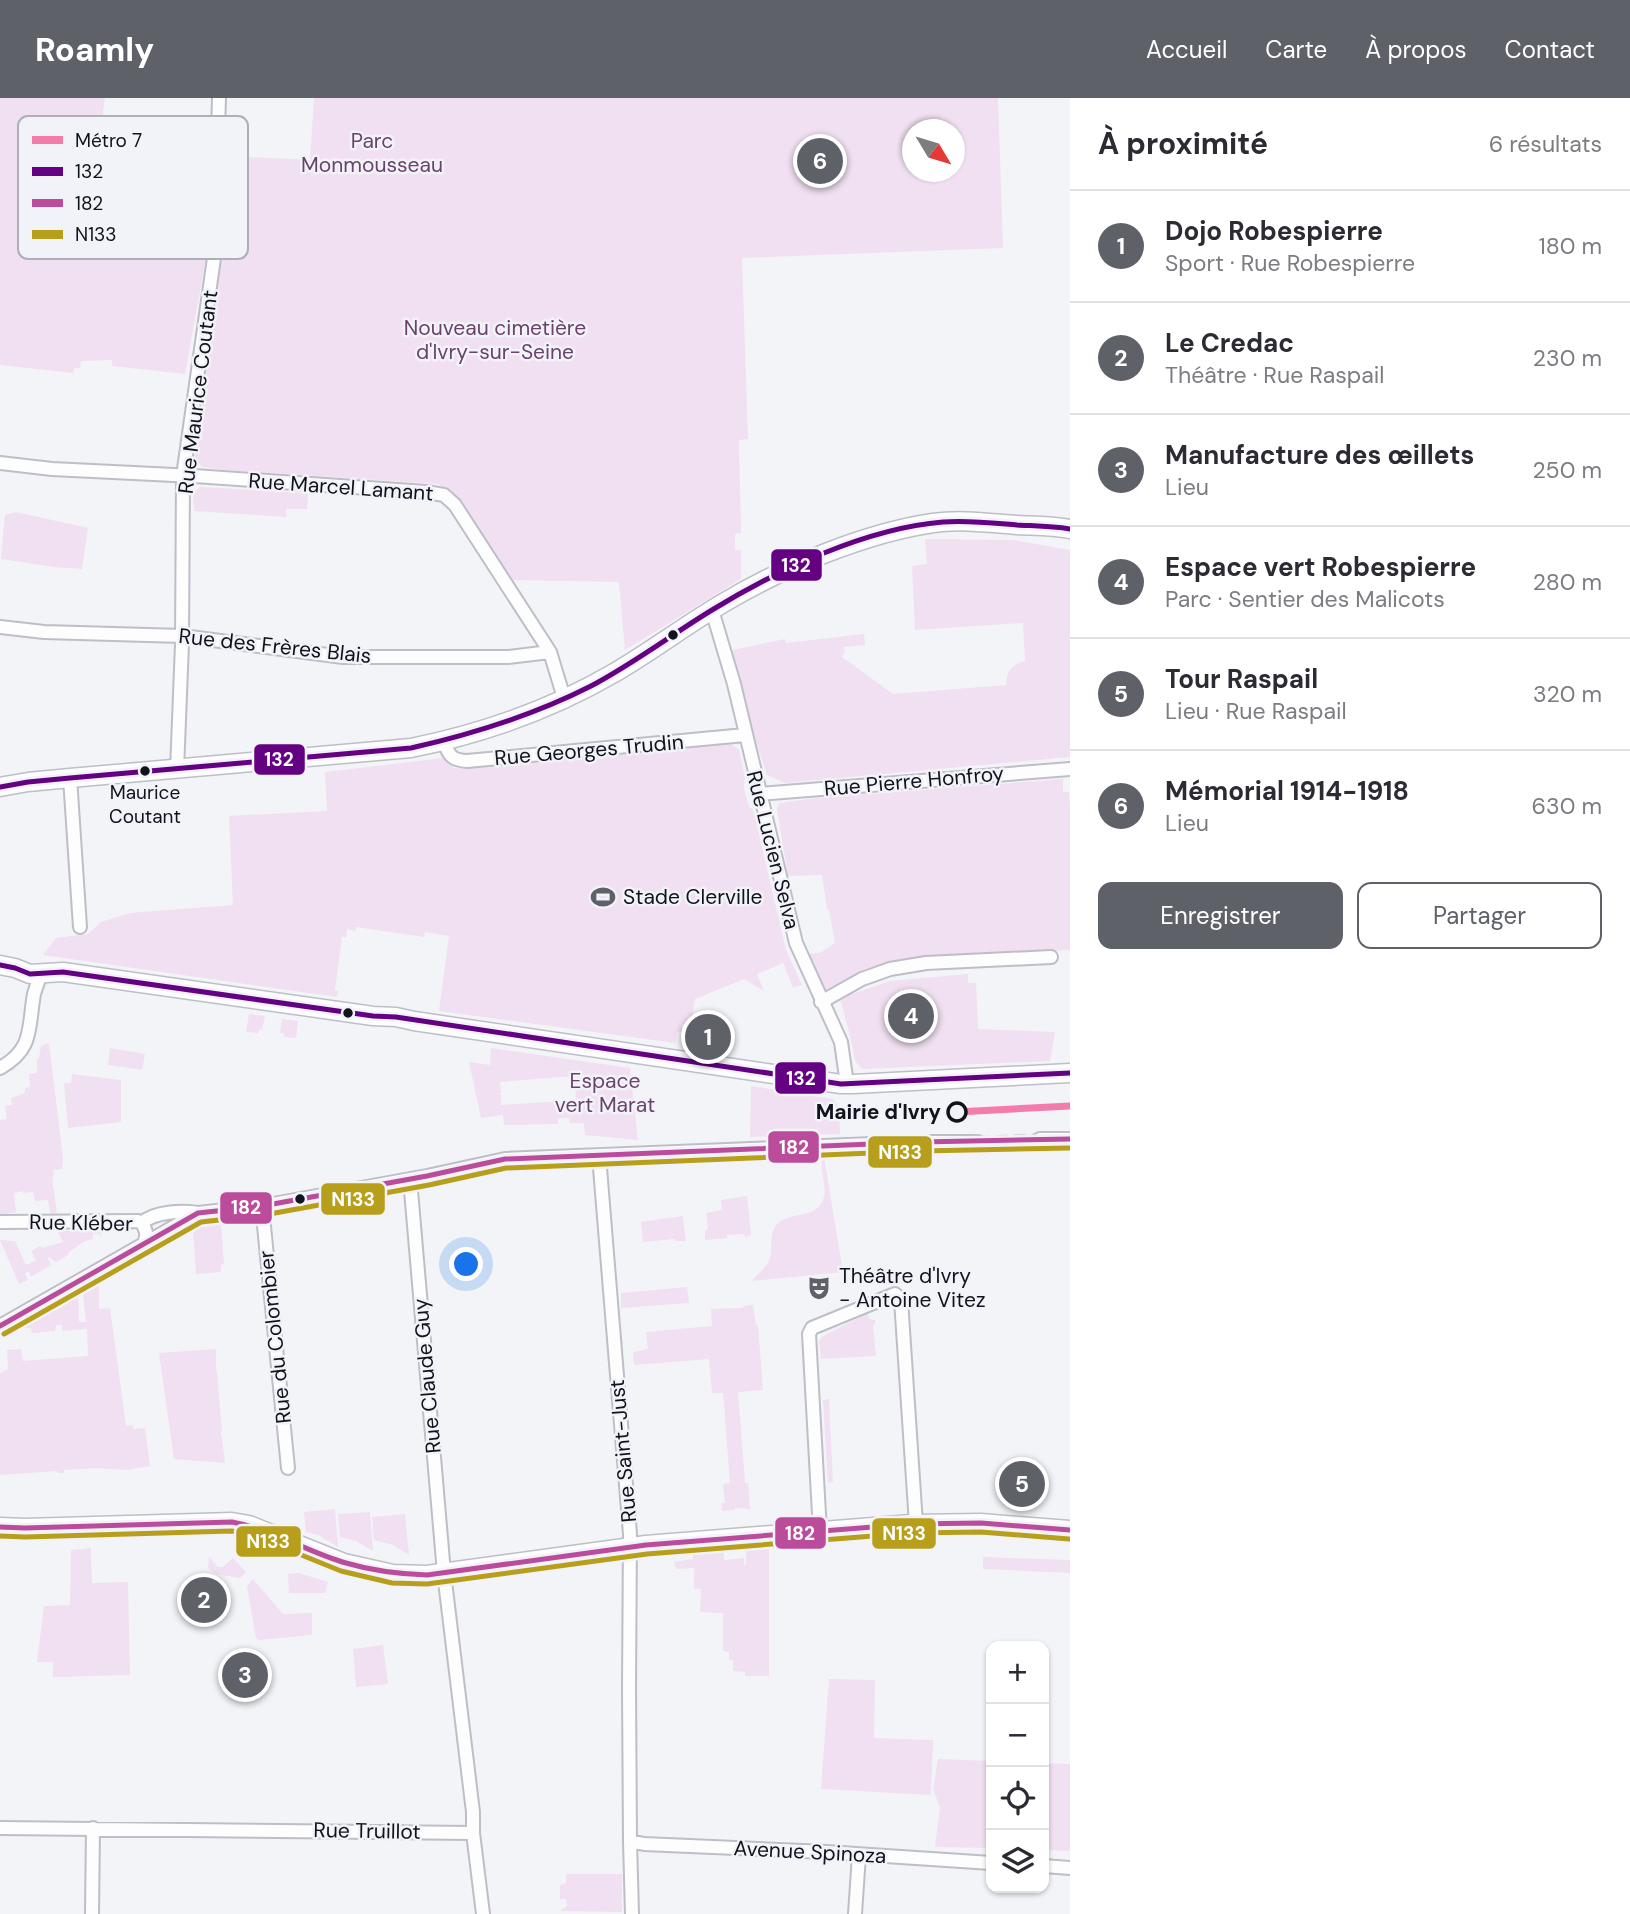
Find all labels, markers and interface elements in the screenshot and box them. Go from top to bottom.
text: Roamly [35,28,154,71]
text: Accueil [1146,34,1227,65]
text: Carte [1265,34,1327,65]
text: À propos [1365,34,1467,65]
text: Contact [1505,34,1595,65]
legend [18,116,248,259]
north arrow [902,119,965,182]
text: À proximité [1098,124,1268,163]
park label: Parc Monmousseau [301,127,443,179]
text: Métro 7 [75,128,142,153]
text: 6 résultats [1489,129,1602,159]
pin: 6 [797,135,843,187]
text: 132 [75,159,103,184]
text: 182 [75,191,103,216]
text: Dojo Robespierre [1165,214,1383,248]
text: N133 [75,222,117,247]
text: 1 [1117,231,1125,261]
text: 180 m [1538,231,1602,261]
text: Sport · Rue Robespierre [1165,248,1415,278]
street label: Rue Maurice Coutant [172,289,224,495]
park label: Nouveau cimetière d'Ivry-sur-Seine [404,314,586,366]
text: Le Credac [1165,326,1294,360]
text: 2 [1114,343,1128,373]
text: 230 m [1533,343,1602,373]
text: Théâtre · Rue Raspail [1165,360,1384,390]
text: Manufacture des œillets [1165,438,1474,472]
text: 3 [1114,455,1128,485]
text: 250 m [1532,455,1602,485]
street label: Rue Marcel Lamant [247,467,435,507]
text: Lieu [1165,472,1209,502]
line badge: 132 [770,548,823,582]
text: Espace vert Robespierre [1165,550,1476,584]
text: 132 [781,553,811,578]
text: 4 [1114,567,1128,597]
text: 280 m [1533,567,1602,597]
text: Parc · Sentier des Malicots [1165,584,1445,614]
street label: Rue des Frères Blais [177,622,373,670]
unlabelled marker [666,628,680,642]
text: Tour Raspail [1165,662,1318,696]
text: 5 [1114,679,1128,709]
text: 320 m [1533,679,1602,709]
text: Lieu · Rue Raspail [1165,696,1347,726]
street label: Rue Georges Trudin [493,728,685,772]
line badge: 132 [253,743,306,776]
text: 132 [264,747,294,772]
street label: Rue Pierre Honfroy [823,759,1005,803]
marker: Maurice Coutant [138,764,152,778]
street label: Rue Lucien Selva [740,768,806,932]
text: Mémorial 1914-1918 [1165,774,1409,808]
place label: Maurice Coutant [109,780,181,829]
text: 6 [1114,791,1128,821]
text: 630 m [1532,791,1602,821]
text: Lieu [1165,808,1209,838]
button: Enregistrer [1098,882,1343,949]
button: Partager [1357,882,1602,949]
sports icon: Stade Clerville [589,883,617,911]
place label: Stade Clerville [623,883,762,911]
pin: 4 [888,990,934,1042]
unlabelled marker [341,1006,355,1020]
pin: 1 [685,1011,731,1063]
line badge: 132 [774,1061,827,1095]
text: 132 [786,1066,816,1091]
park label: Espace vert Marat [555,1067,655,1119]
place label: Mairie d'Ivry [816,1098,941,1126]
marker: Mairie d'Ivry [947,1102,967,1122]
line badge: 182 [767,1130,820,1164]
text: 182 [779,1135,809,1160]
line badge: N133 [867,1135,933,1169]
text: N133 [878,1140,922,1165]
line badge: N133 [320,1182,386,1216]
text: N133 [331,1187,375,1212]
line badge: 182 [219,1191,273,1225]
unlabelled marker [293,1192,307,1206]
text: 182 [231,1195,261,1220]
street label: Rue Kléber [29,1208,133,1238]
your location [449,1247,483,1281]
street label: Rue du Colombier [252,1249,298,1425]
place label: Théâtre d'Ivry - Antoine Vitez [839,1262,986,1314]
theatre icon: Théâtre d'Ivry - Antoine Vitez [805,1274,833,1302]
street label: Rue Claude Guy [406,1297,448,1455]
street label: Rue Saint-Just [603,1378,643,1524]
pin: 5 [999,1458,1045,1510]
line badge: 182 [774,1516,827,1550]
line badge: N133 [871,1517,937,1550]
text: 182 [785,1521,815,1546]
text: N133 [882,1521,926,1546]
line badge: N133 [235,1525,302,1558]
text: N133 [246,1529,290,1554]
pin: 2 [181,1574,227,1626]
map controls [986,1641,1049,1893]
button: + [986,1641,1049,1704]
pin: 3 [222,1649,268,1701]
button: − [986,1704,1049,1767]
button: locate [986,1767,1049,1830]
street label: Rue Truillot [313,1816,421,1846]
button: layers [986,1830,1049,1893]
street label: Avenue Spinoza [733,1834,887,1870]

